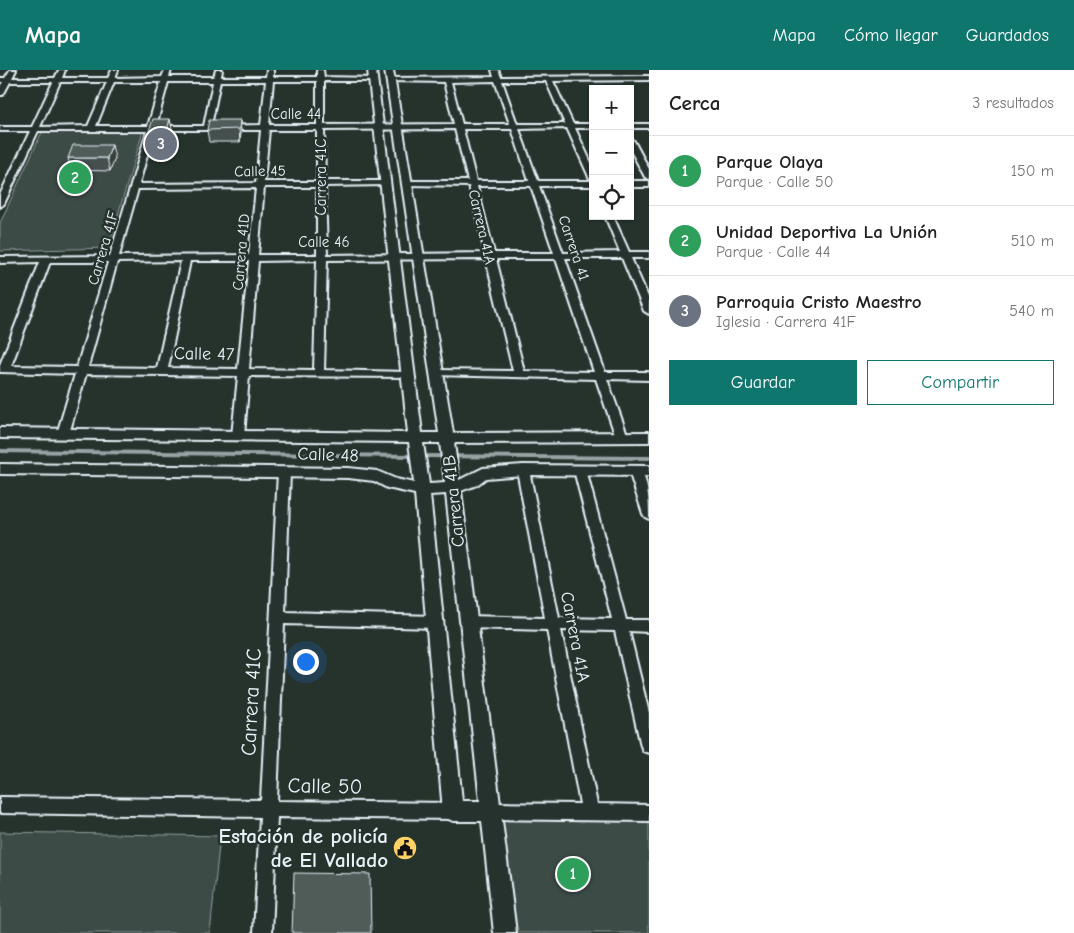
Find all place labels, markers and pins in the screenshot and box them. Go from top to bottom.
pin: 3 [145,125,177,163]
pin: 2 [59,159,91,197]
place label: Estación de policía de El Vallado [219,824,388,872]
public building icon: Estación de policía de El Vallado [392,835,418,861]
pin: 1 [557,855,589,893]

